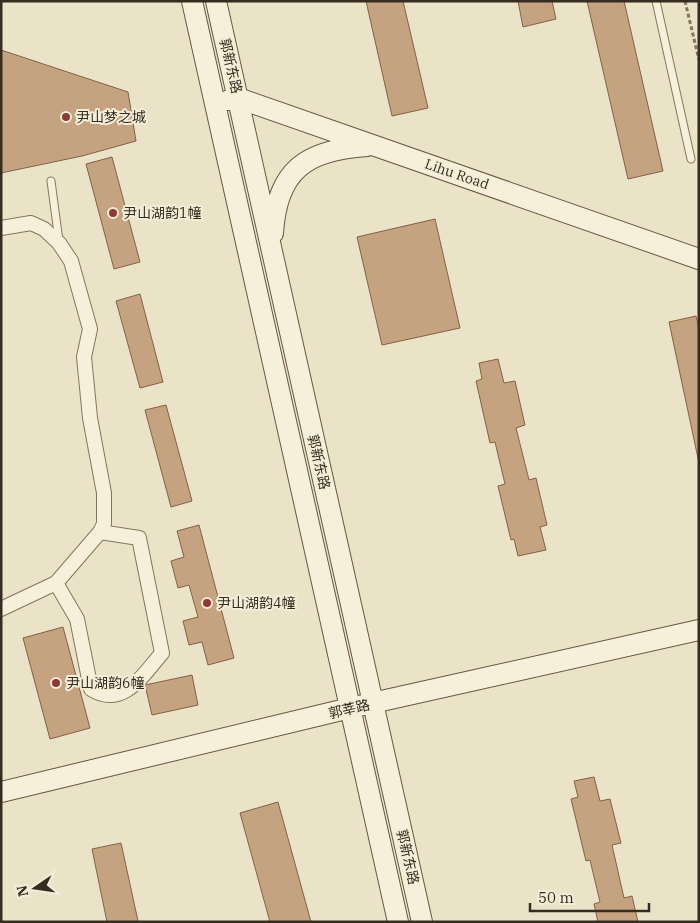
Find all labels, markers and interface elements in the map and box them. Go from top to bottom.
street label: 郭新东路 [216,37,246,95]
place label: 尹山梦之城 [76,108,146,126]
marker: 尹山梦之城 [60,111,72,123]
street label: Lihu Road [422,155,492,194]
place label: 尹山湖韵1幢 [123,204,201,222]
marker: 尹山湖韵1幢 [107,207,119,219]
street label: 郭新东路 [304,433,334,491]
place label: 尹山湖韵4幢 [217,594,295,612]
marker: 尹山湖韵4幢 [201,597,213,609]
place label: 尹山湖韵6幢 [66,674,144,692]
marker: 尹山湖韵6幢 [50,677,62,689]
street label: 郭莘路 [327,696,371,722]
street label: 郭新东路 [393,828,423,886]
north arrow [10,863,60,913]
scale bar [530,880,649,912]
text: N [12,884,32,898]
text: 50 m [538,888,574,907]

